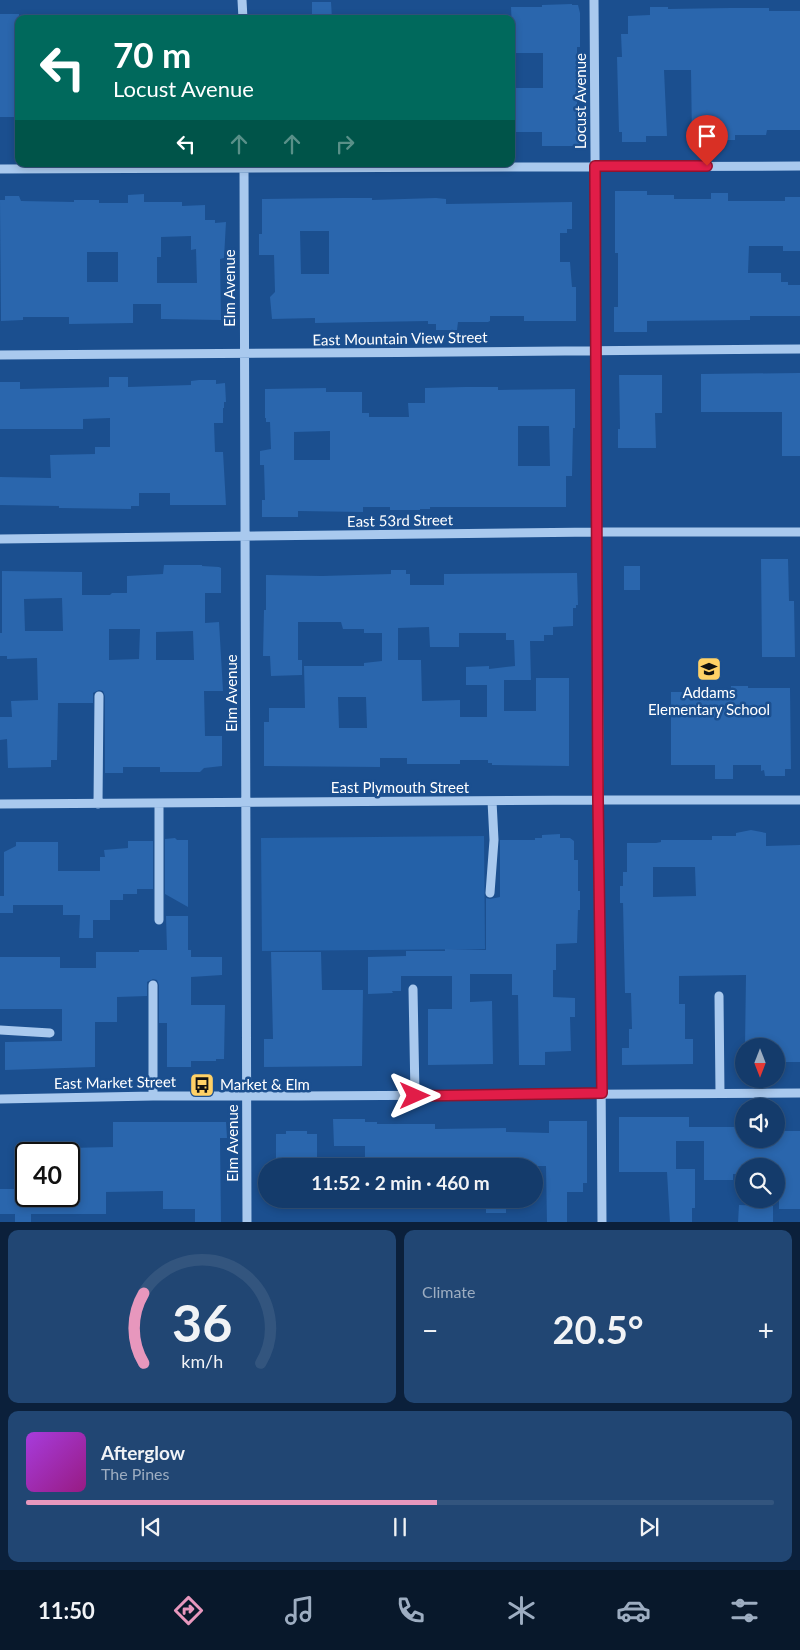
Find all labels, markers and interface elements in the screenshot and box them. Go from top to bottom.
text: 70 m [113,33,191,75]
icon: left [30,35,95,100]
street label: Locust Avenue [571,53,589,149]
text: Locust Avenue [113,75,254,102]
pin [686,115,728,166]
icon: arrive [693,122,721,150]
icon: left [172,130,200,158]
icon: ahead [225,130,253,158]
icon: ahead [278,130,306,158]
icon: right [331,130,359,158]
street label: Elm Avenue [220,249,238,327]
street label: East Mountain View Street [312,327,488,349]
street label: East 53rd Street [347,510,454,530]
street label: Elm Avenue [222,654,240,732]
school or university icon: Addams Elementary School [696,656,722,682]
place label: Addams Elementary School [648,683,770,718]
street label: East Plymouth Street [331,778,470,796]
north arrow [735,1038,785,1088]
map controls [735,1038,785,1208]
position arrow [388,1069,440,1121]
street label: East Market Street [54,1072,177,1092]
bus stop icon: Market & Elm [189,1072,215,1098]
place label: Market & Elm [220,1075,310,1093]
button: sound [735,1098,785,1148]
street label: Elm Avenue [223,1104,241,1182]
speed limit sign: 40 [15,1142,80,1207]
button: search [735,1158,785,1208]
text: 11:52 · 2 min · 460 m [311,1171,490,1194]
text: Climate [422,1282,475,1301]
text: 36 [172,1291,232,1353]
text: 20.5° [553,1306,643,1352]
text: − [422,1313,438,1347]
text: + [758,1313,774,1347]
text: km/h [181,1350,223,1372]
text: Afterglow [101,1441,185,1464]
text: The Pines [101,1464,170,1483]
icon: previous [137,1513,165,1541]
icon: pause [386,1513,414,1541]
icon: next [635,1513,663,1541]
icon: directions [171,1593,206,1628]
icon: music [282,1593,317,1628]
icon: phone [393,1593,428,1628]
icon: climate [504,1593,539,1628]
icon: car [616,1593,651,1628]
icon: filters [727,1593,762,1628]
text: 11:50 [38,1597,95,1624]

